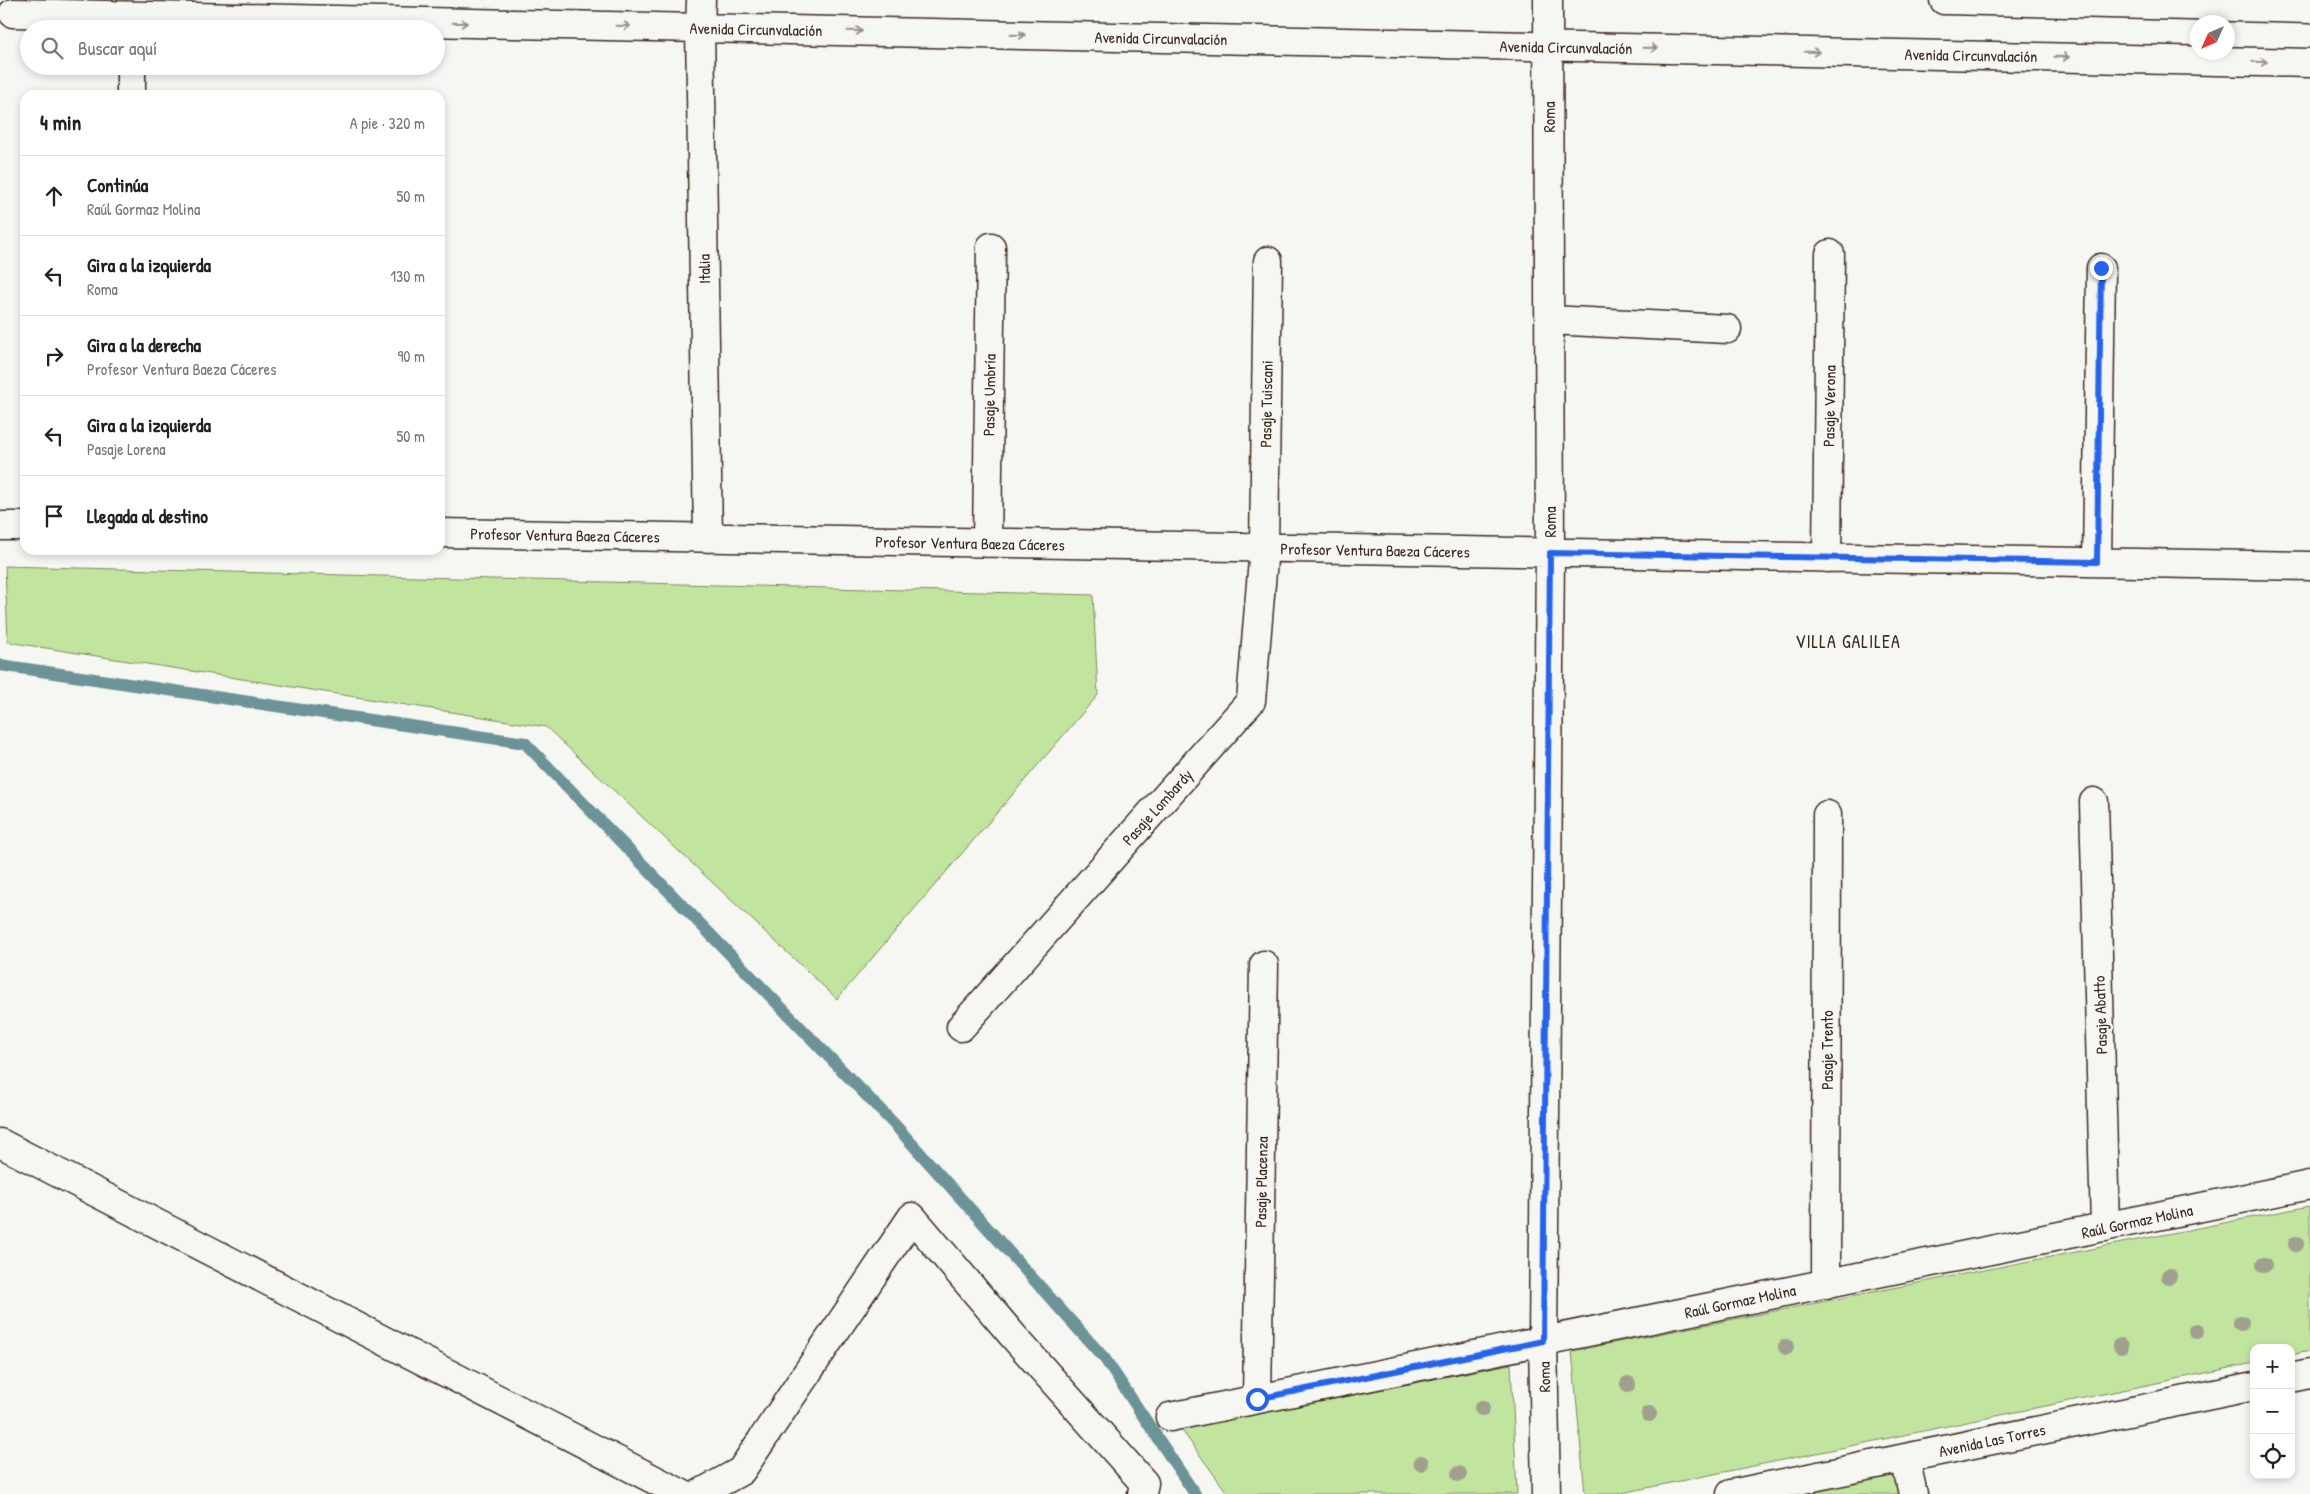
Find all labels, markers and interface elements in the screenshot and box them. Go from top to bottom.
north arrow [2190,15,2235,60]
street label: Avenida Circunvalación [690,17,822,41]
one-way arrow [452,18,468,27]
search box [20,20,445,75]
one-way arrow [614,21,631,31]
one-way arrow [846,26,863,36]
street label: Avenida Circunvalación [1095,26,1227,50]
one-way arrow [1009,30,1025,39]
icon: search [38,34,66,62]
text: Buscar aquí [78,35,157,61]
street label: Avenida Circunvalación [1500,35,1632,59]
street label: Avenida Circunvalación [1905,43,2037,67]
one-way arrow [1642,44,1658,53]
one-way arrow [1804,47,1820,57]
one-way arrow [2054,53,2070,62]
one-way arrow [2251,57,2267,67]
street label: Roma [1538,102,1560,132]
text: 4 min [40,108,81,137]
text: A pie · 320 m [350,112,425,134]
text: Continúa [87,172,148,198]
icon: ahead [40,182,68,210]
text: 50 m [397,185,425,207]
text: Raúl Gormaz Molina [87,198,200,220]
text: Gira a la izquierda [87,252,211,278]
street label: Italia [693,254,715,284]
route end [2090,257,2113,280]
icon: left [40,262,68,290]
text: 130 m [390,265,425,287]
text: Roma [87,278,118,300]
text: Gira a la derecha [87,332,201,358]
icon: right [40,342,68,370]
text: 90 m [397,345,425,367]
street label: Pasaje Umbría [977,354,1001,436]
text: Profesor Ventura Baeza Cáceres [87,358,276,380]
street label: Pasaje Tuiscani [1254,360,1278,448]
street label: Pasaje Verona [1817,365,1841,447]
text: Gira a la izquierda [87,412,211,438]
icon: left [40,422,68,450]
text: 50 m [397,425,425,447]
text: Pasaje Lorena [87,438,166,460]
icon: arrive [40,502,68,530]
text: Llegada al destino [87,503,208,529]
street label: Roma [1539,507,1561,537]
street label: Profesor Ventura Baeza Cáceres [470,522,660,548]
street label: Profesor Ventura Baeza Cáceres [875,530,1065,556]
street label: Profesor Ventura Baeza Cáceres [1280,537,1470,563]
district label: VILLA GALILEA [1795,629,1901,654]
street label: Pasaje Lombardy [1117,764,1197,850]
street label: Pasaje Abatto [2088,975,2112,1055]
street label: Pasaje Trento [1816,1010,1838,1090]
street label: Pasaje Placenza [1249,1136,1273,1228]
street label: Raúl Gormaz Molina [2079,1198,2195,1244]
street label: Raúl Gormaz Molina [1682,1278,1798,1324]
map controls [2250,1344,2295,1479]
button: + [2250,1344,2295,1389]
street label: Roma [1533,1361,1555,1393]
route start [1246,1388,1269,1411]
button: − [2250,1389,2295,1434]
street label: Avenida Las Torres [1937,1418,2047,1462]
button: locate [2250,1434,2295,1479]

